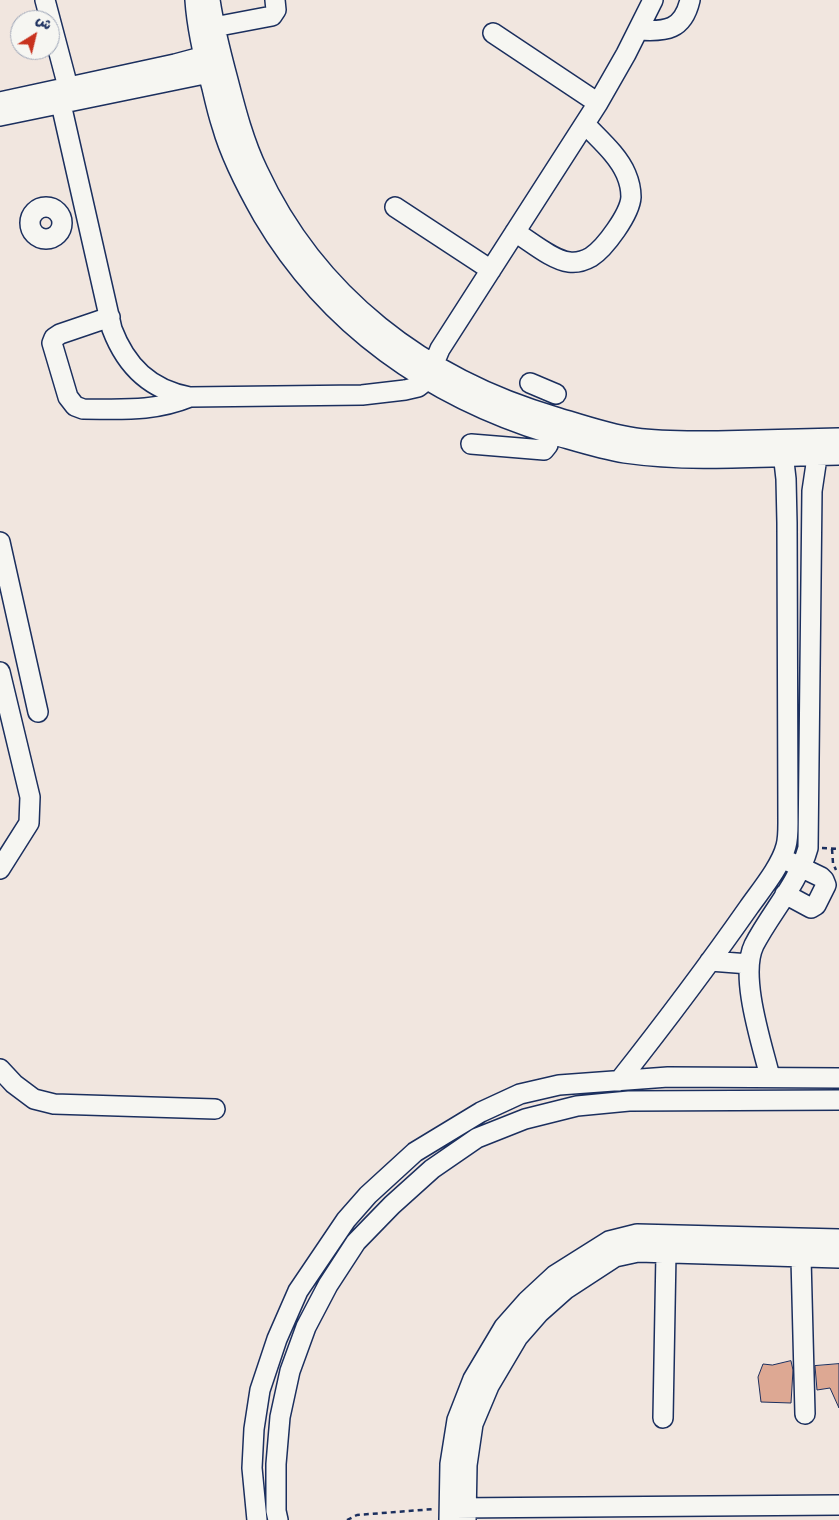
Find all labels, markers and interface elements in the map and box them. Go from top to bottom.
north arrow [10,10,60,60]
text: ش [31,11,55,36]

